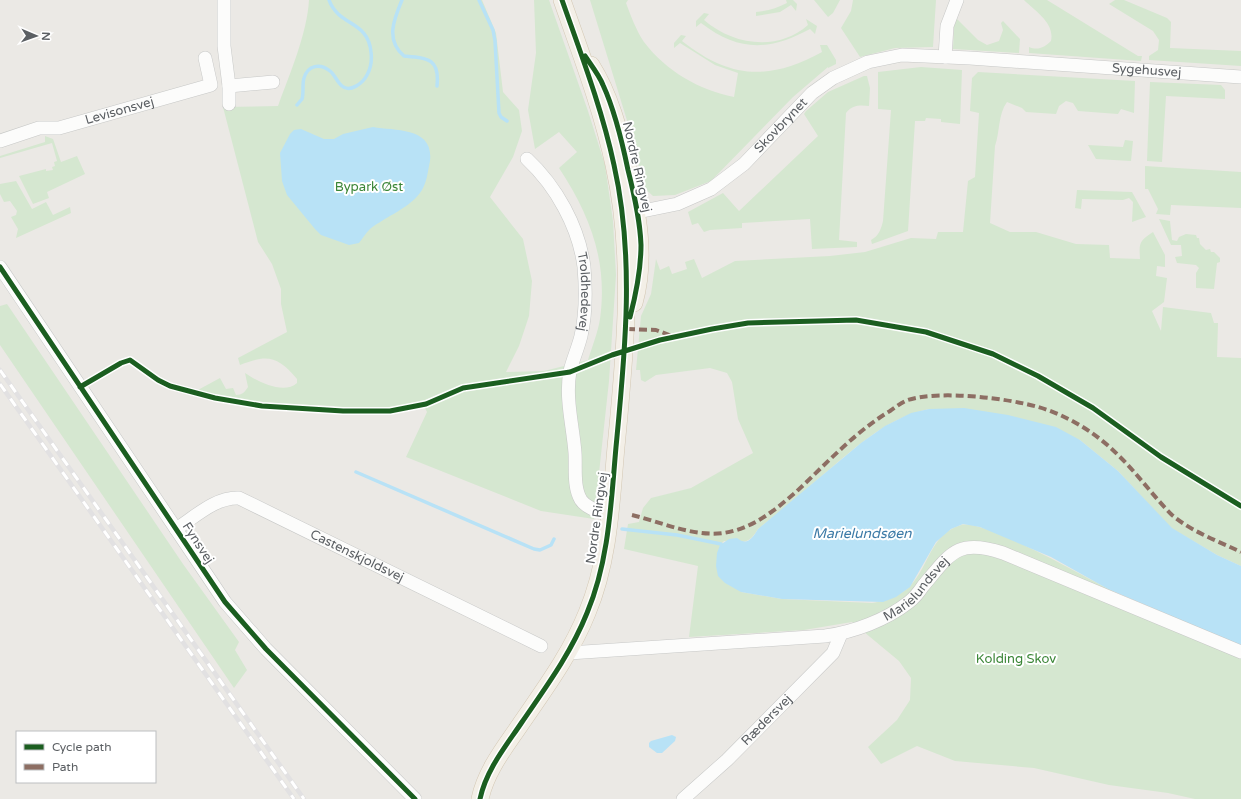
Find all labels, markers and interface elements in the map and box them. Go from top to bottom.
north arrow [16,16,56,56]
text: N [39,32,52,41]
street label: Sygehusvej [1111,60,1182,81]
street label: Levisonsvej [83,94,156,128]
street label: Skovbrynet [751,95,811,156]
street label: Nordre Ringvej [619,120,655,214]
park label: Bypark Øst [335,179,403,195]
street label: Troldhedevej [574,250,593,333]
street label: Nordre Ringvej [583,471,611,565]
street label: Fynsvej [179,519,217,567]
water label: Marielundsøen [812,525,912,542]
street label: Castenskjoldsvej [308,526,407,586]
street label: Marielundsvej [880,553,952,625]
park label: Kolding Skov [976,651,1056,667]
street label: Rædersvej [738,691,795,749]
legend [16,731,156,783]
text: Cycle path [52,740,111,754]
text: Path [52,760,78,774]

